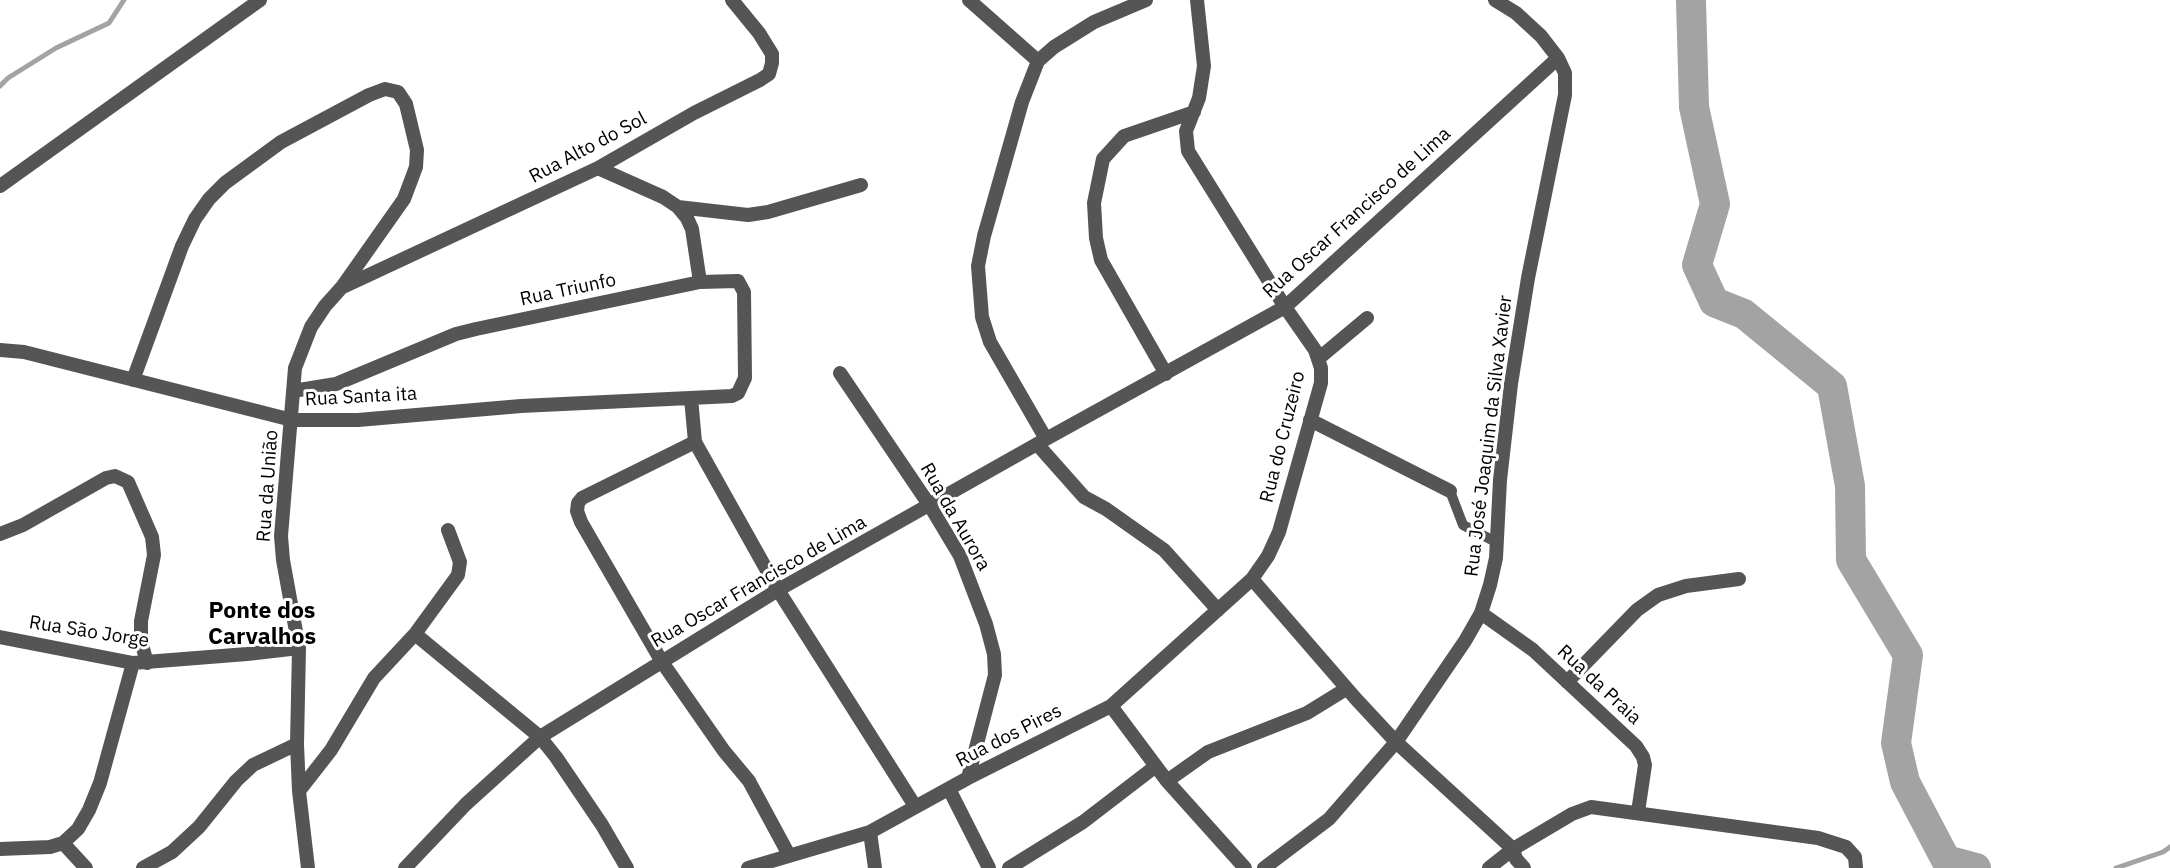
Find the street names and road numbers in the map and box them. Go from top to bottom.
street label: Rua Alto do Sol [525,108,651,188]
street label: Rua Oscar Francisco de Lima [1258,123,1456,303]
street label: Rua Triunfo [518,269,618,311]
street label: Rua José Joaquim da Silva Xavier [1460,294,1518,578]
street label: Rua do Cruzeiro [1256,369,1310,505]
street label: Rua Santa ita [304,383,418,411]
street label: Rua da União [253,429,283,543]
street label: Rua da Aurora [915,459,995,575]
street label: Rua Oscar Francisco de Lima [647,511,871,653]
street label: Rua São Jorge [27,611,151,653]
street label: Rua da Praia [1552,640,1646,730]
street label: Rua dos Pires [952,700,1066,772]

